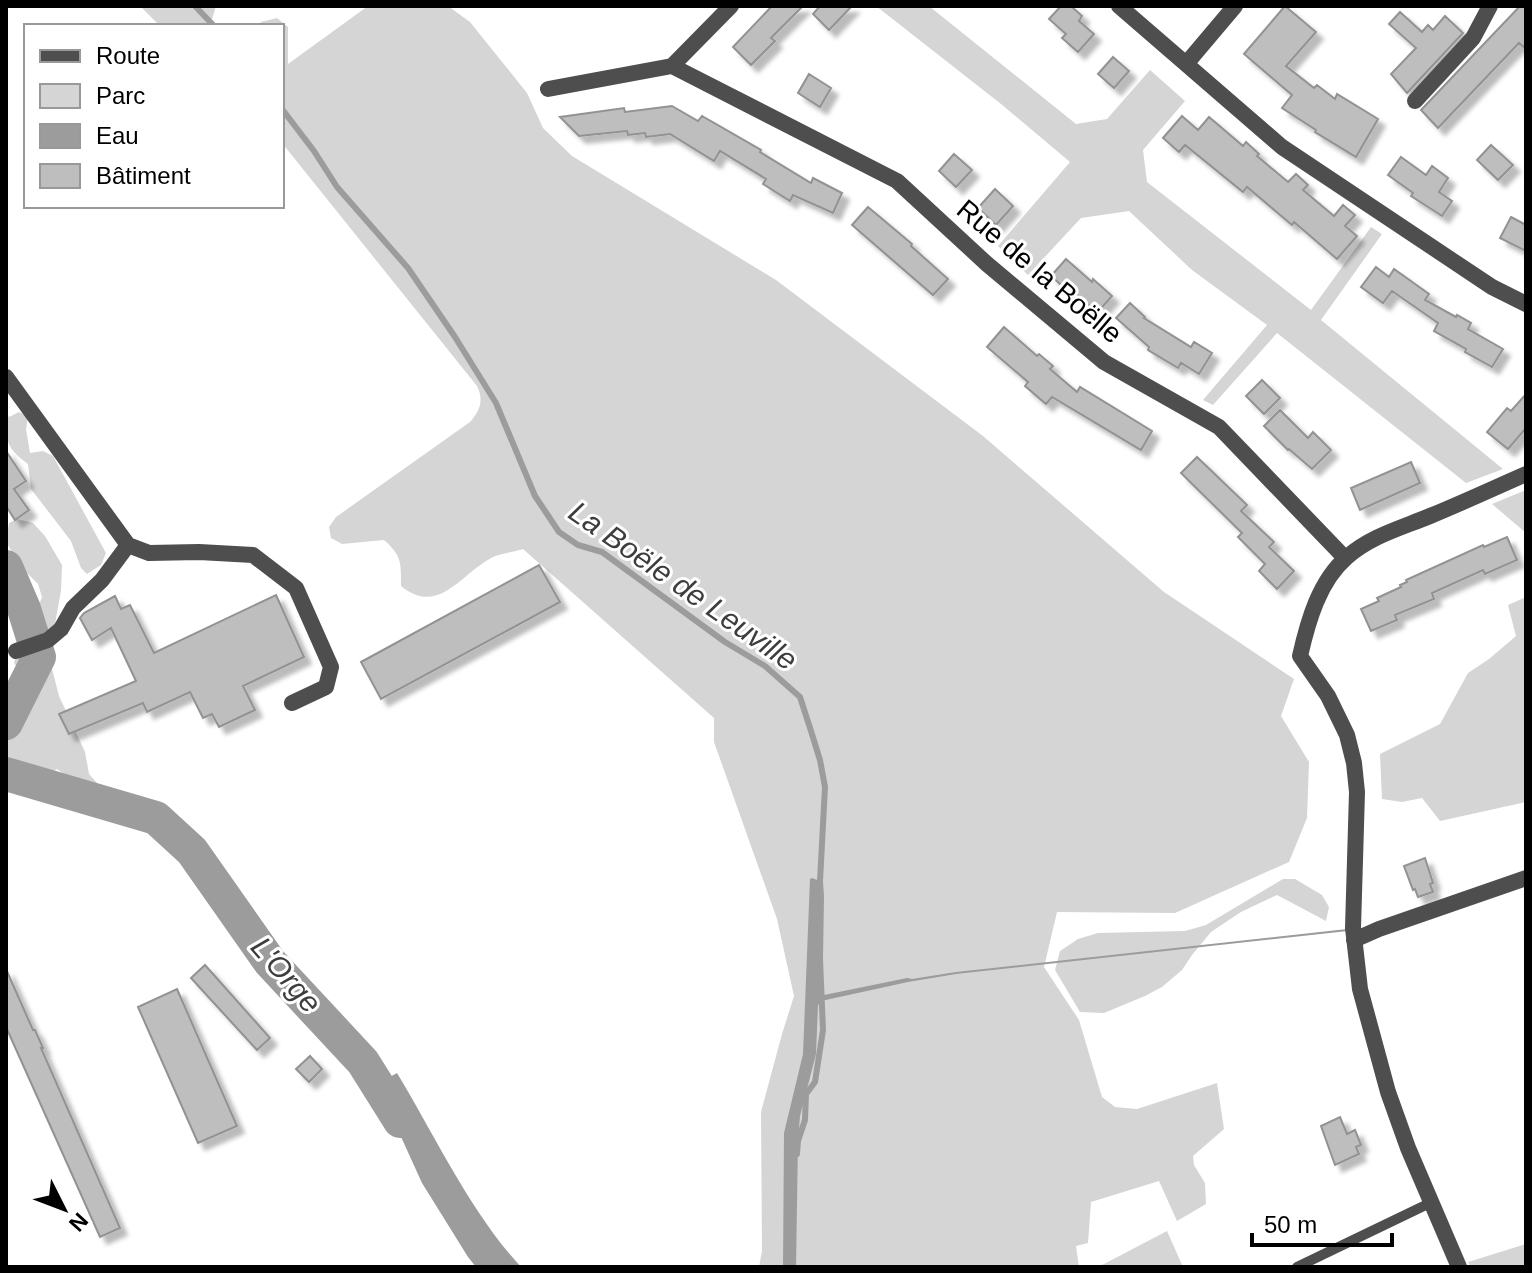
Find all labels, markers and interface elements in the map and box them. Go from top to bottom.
legend [24,24,284,208]
text: Route [96,42,160,69]
text: Parc [96,82,145,109]
text: Eau [96,122,139,149]
text: Bâtiment [96,162,191,189]
street label: Rue de la Boëlle [951,193,1128,349]
water label: La Boële de Leuville [563,495,803,677]
water label: L'Orge [245,930,328,1019]
north arrow [24,1169,104,1249]
scale bar [1252,1197,1392,1247]
text: N [64,1208,93,1236]
text: 50 m [1264,1211,1317,1238]

